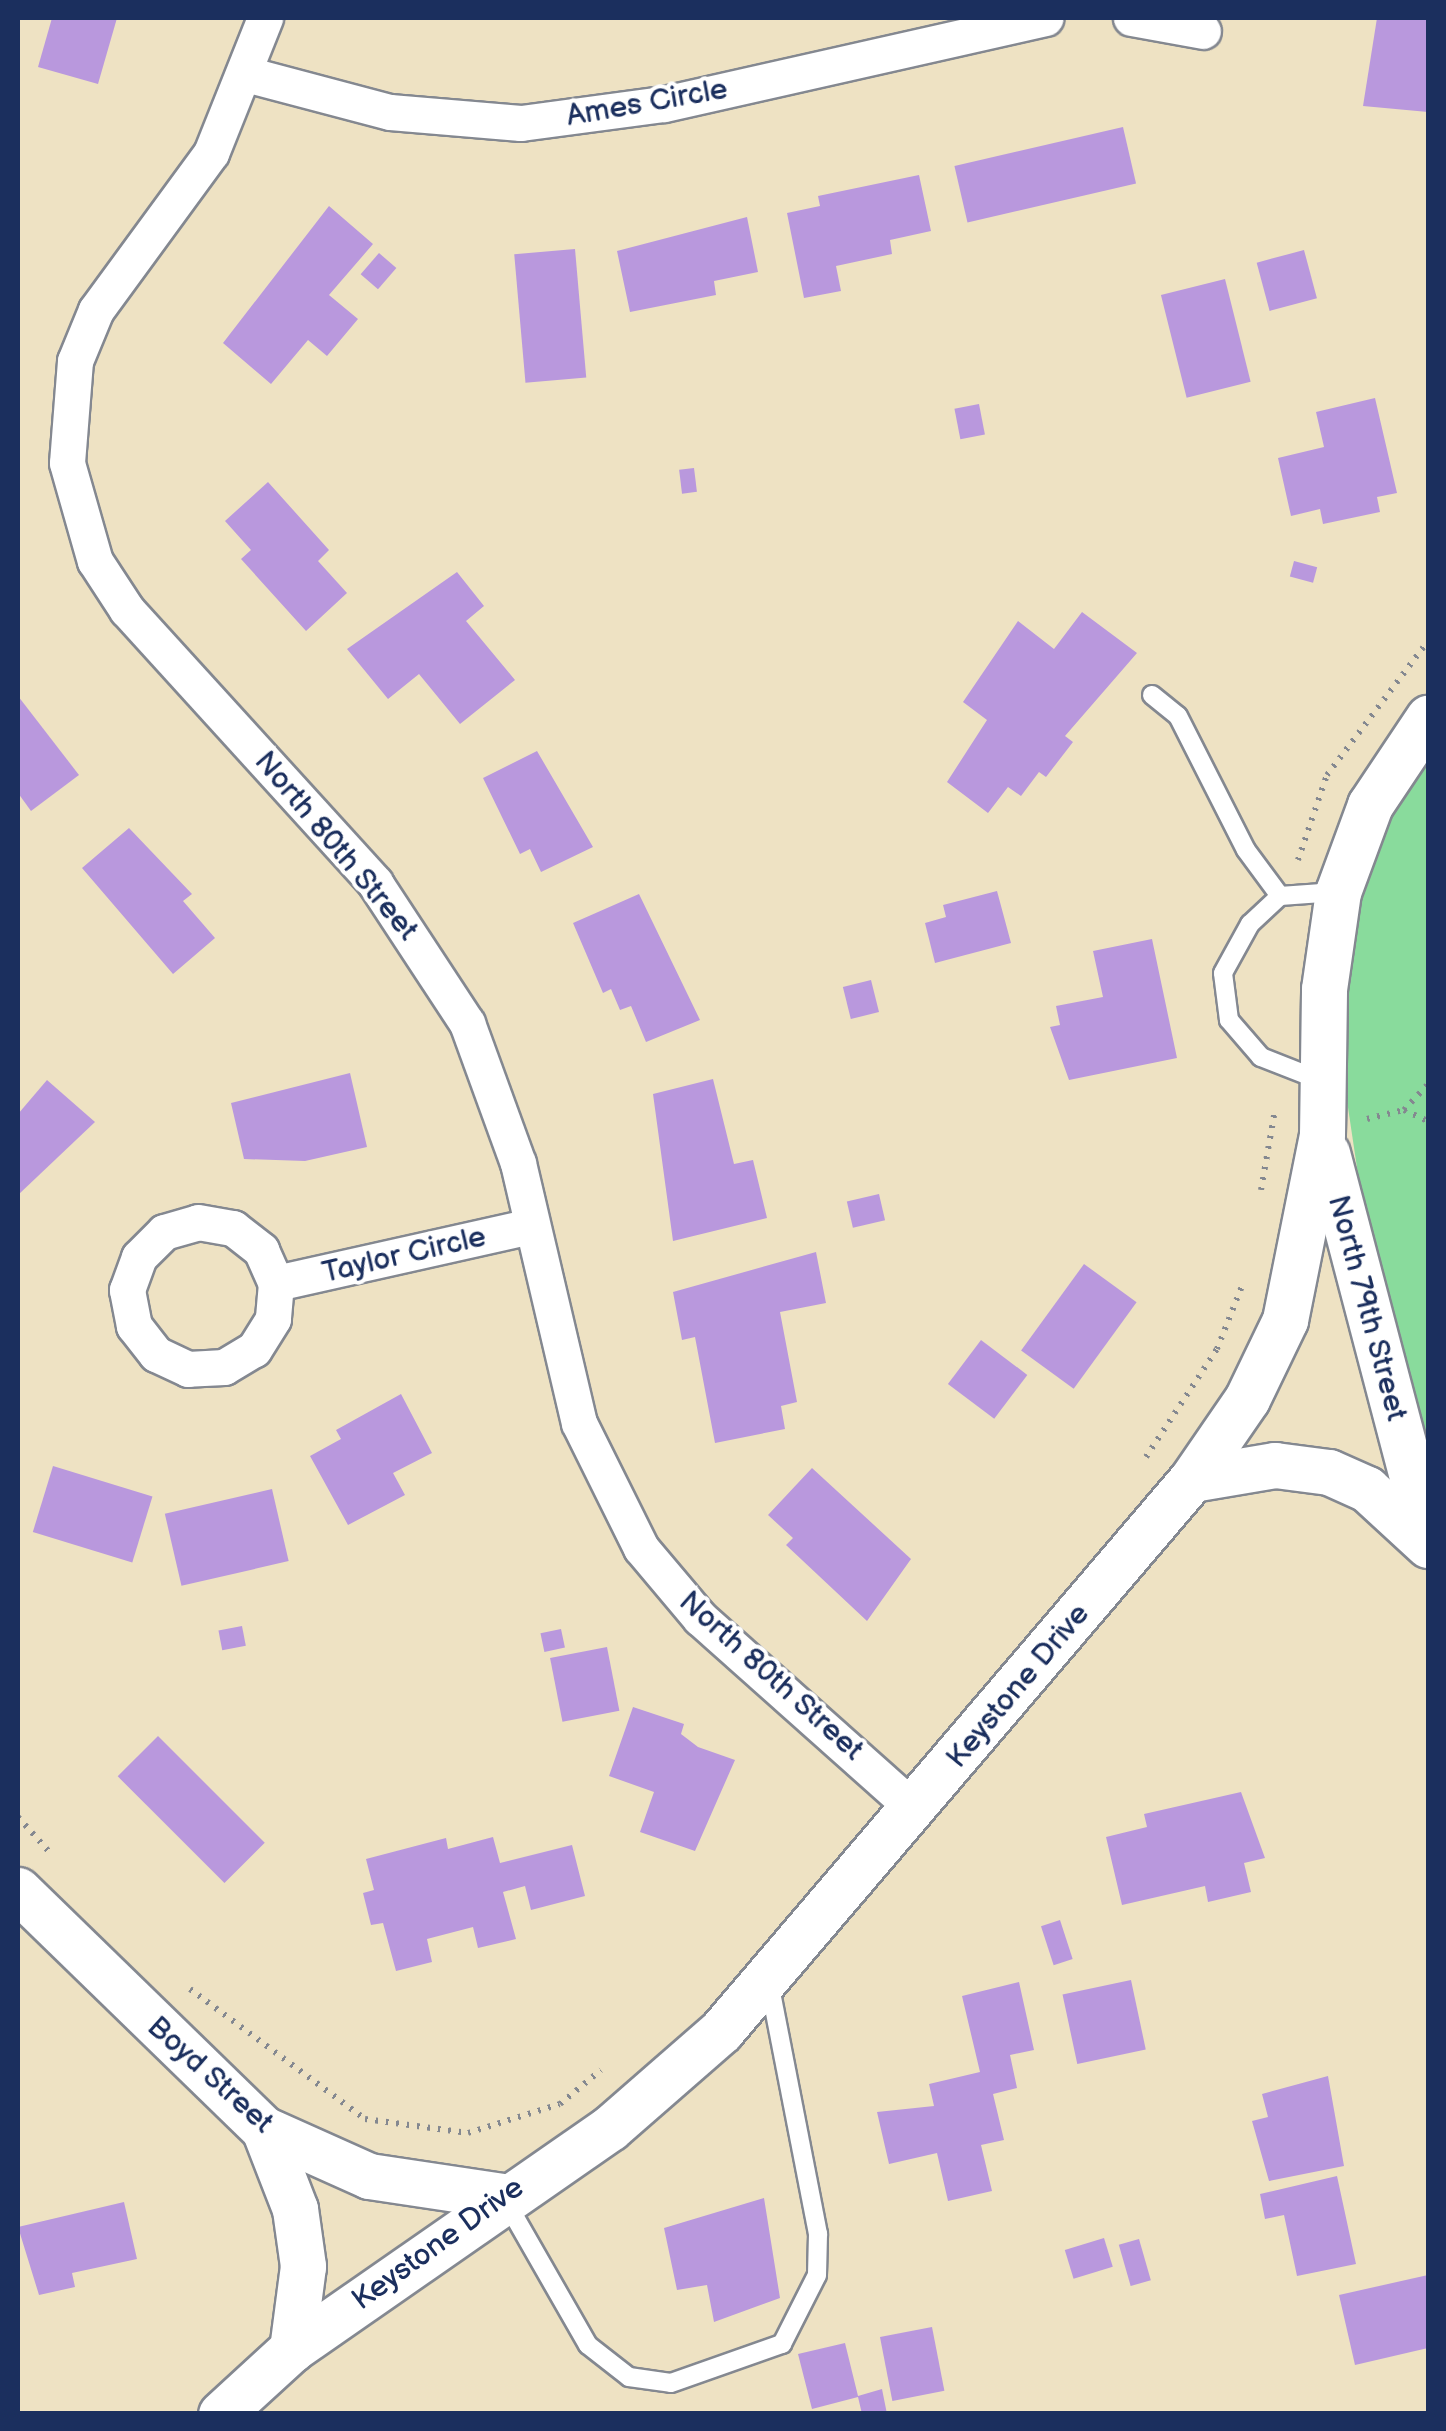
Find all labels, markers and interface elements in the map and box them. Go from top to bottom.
street label: Ames Circle [564,71,730,135]
street label: North 80th Street [246,744,426,948]
street label: North 79th Street [1319,1191,1415,1425]
street label: Taylor Circle [319,1219,489,1291]
street label: North 80th Street [671,1584,871,1768]
street label: Keystone Drive [939,1597,1097,1775]
street label: Boyd Street [139,2009,281,2141]
street label: Keystone Drive [345,2170,531,2318]

